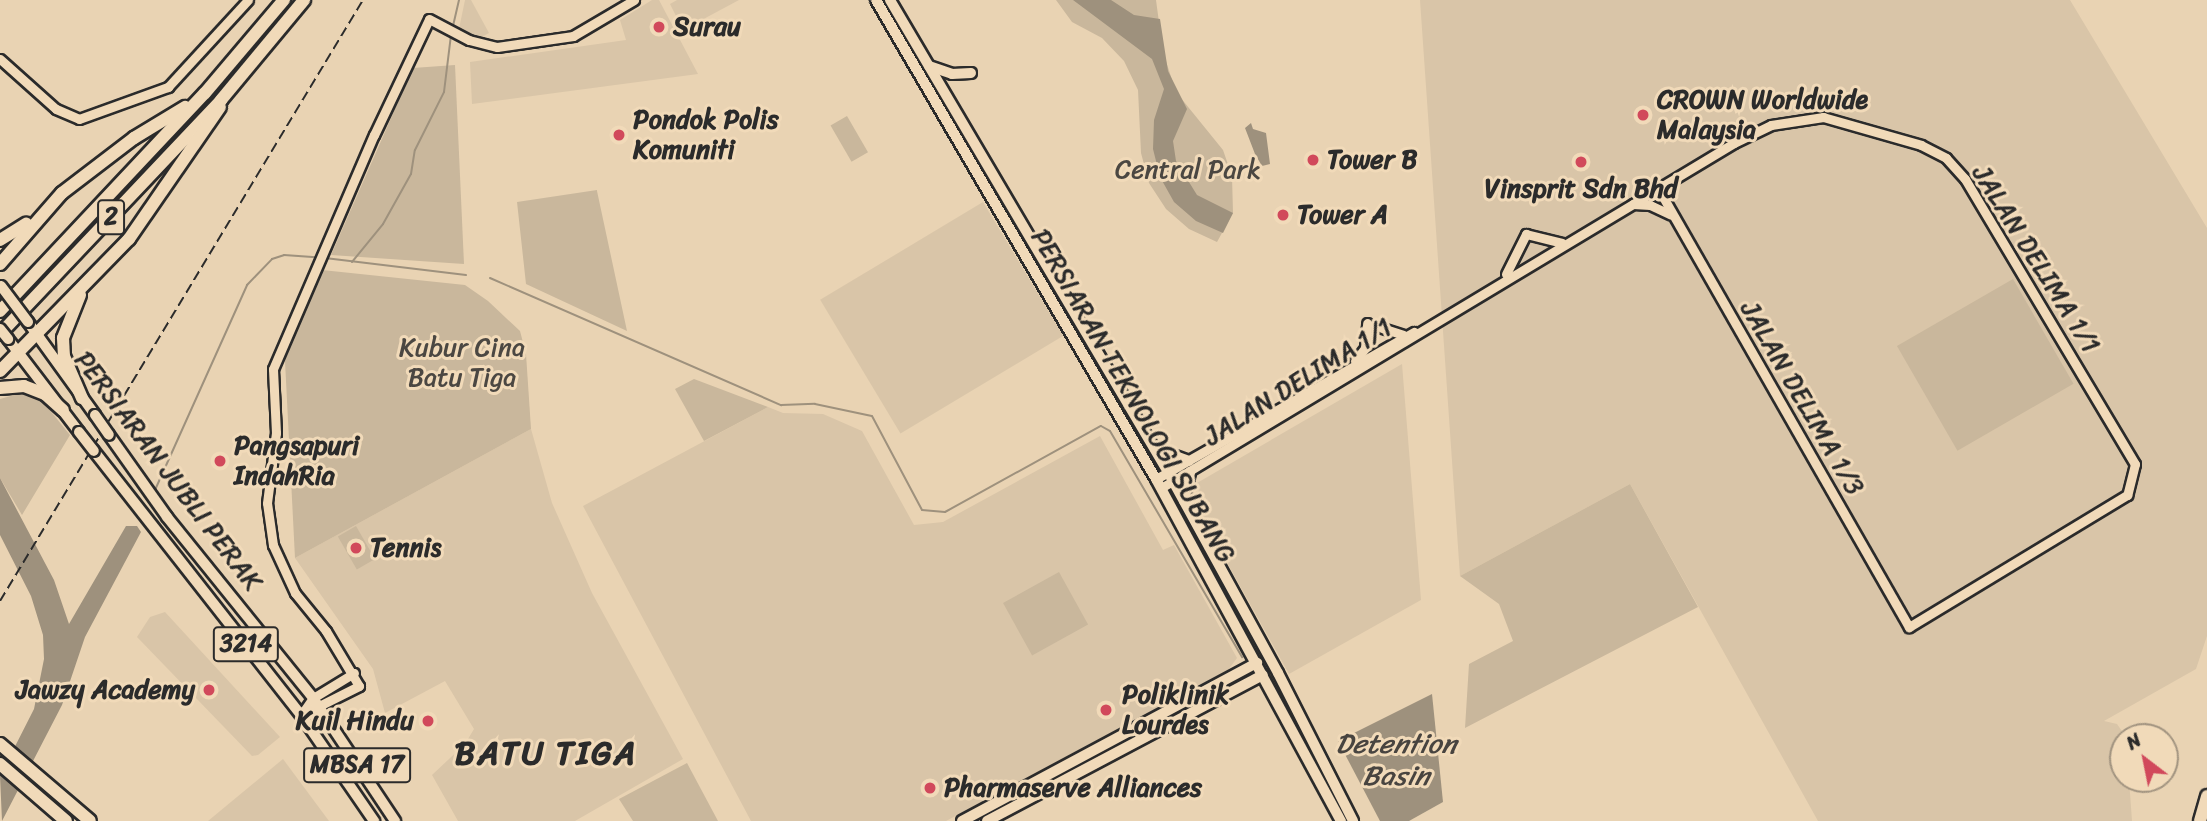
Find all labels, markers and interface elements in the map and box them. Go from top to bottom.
place label: Surau [673,11,741,43]
marker: Surau [651,19,667,35]
place label: CROWN Worldwide Malaysia [1657,84,1868,146]
place label: Pondok Polis Komuniti [633,104,779,166]
marker: CROWN Worldwide Malaysia [1635,107,1651,123]
marker: Pondok Polis Komuniti [611,127,627,143]
place label: Tower B [1327,144,1417,176]
marker: Tower B [1305,152,1321,168]
park label: Central Park [1115,154,1261,186]
marker: Vinsprit Sdn Bhd [1573,154,1589,170]
street label: JALAN DELIMA 1/1 [1966,160,2106,358]
place label: Vinsprit Sdn Bhd [1485,173,1677,205]
road number: 2 [97,196,125,238]
place label: Tower A [1297,199,1388,231]
marker: Tower A [1275,207,1291,223]
street label: PERSIARAN TEKNOLOGI SUBANG [1023,222,1243,570]
street label: JALAN DELIMA 1/3 [1734,297,1870,499]
street label: JALAN DELIMA 1/1 [1199,312,1397,452]
park label: Kubur Cina Batu Tiga [399,332,525,394]
street label: PERSIARAN JUBLI PERAK [68,345,268,597]
place label: Pangsapuri IndahRia [234,430,359,492]
marker: Pangsapuri IndahRia [212,453,228,469]
place label: Tennis [370,532,441,564]
marker: Tennis [348,540,364,556]
road number: 3214 [213,624,279,664]
place label: Jawzy Academy [16,674,195,706]
place label: Poliklinik Lourdes [1122,679,1229,740]
marker: Jawzy Academy [201,682,217,698]
marker: Poliklinik Lourdes [1096,700,1116,720]
place label: Kuil Hindu [296,705,414,737]
marker: Kuil Hindu [420,713,436,729]
north arrow [2109,723,2179,793]
text: N [2119,724,2148,759]
water label: Detention Basin [1335,727,1457,793]
district label: BATU TIGA [456,734,636,774]
road number: MBSA 17 [303,744,411,786]
place label: Pharmaserve Alliances [944,772,1201,804]
marker: Pharmaserve Alliances [922,780,938,796]

